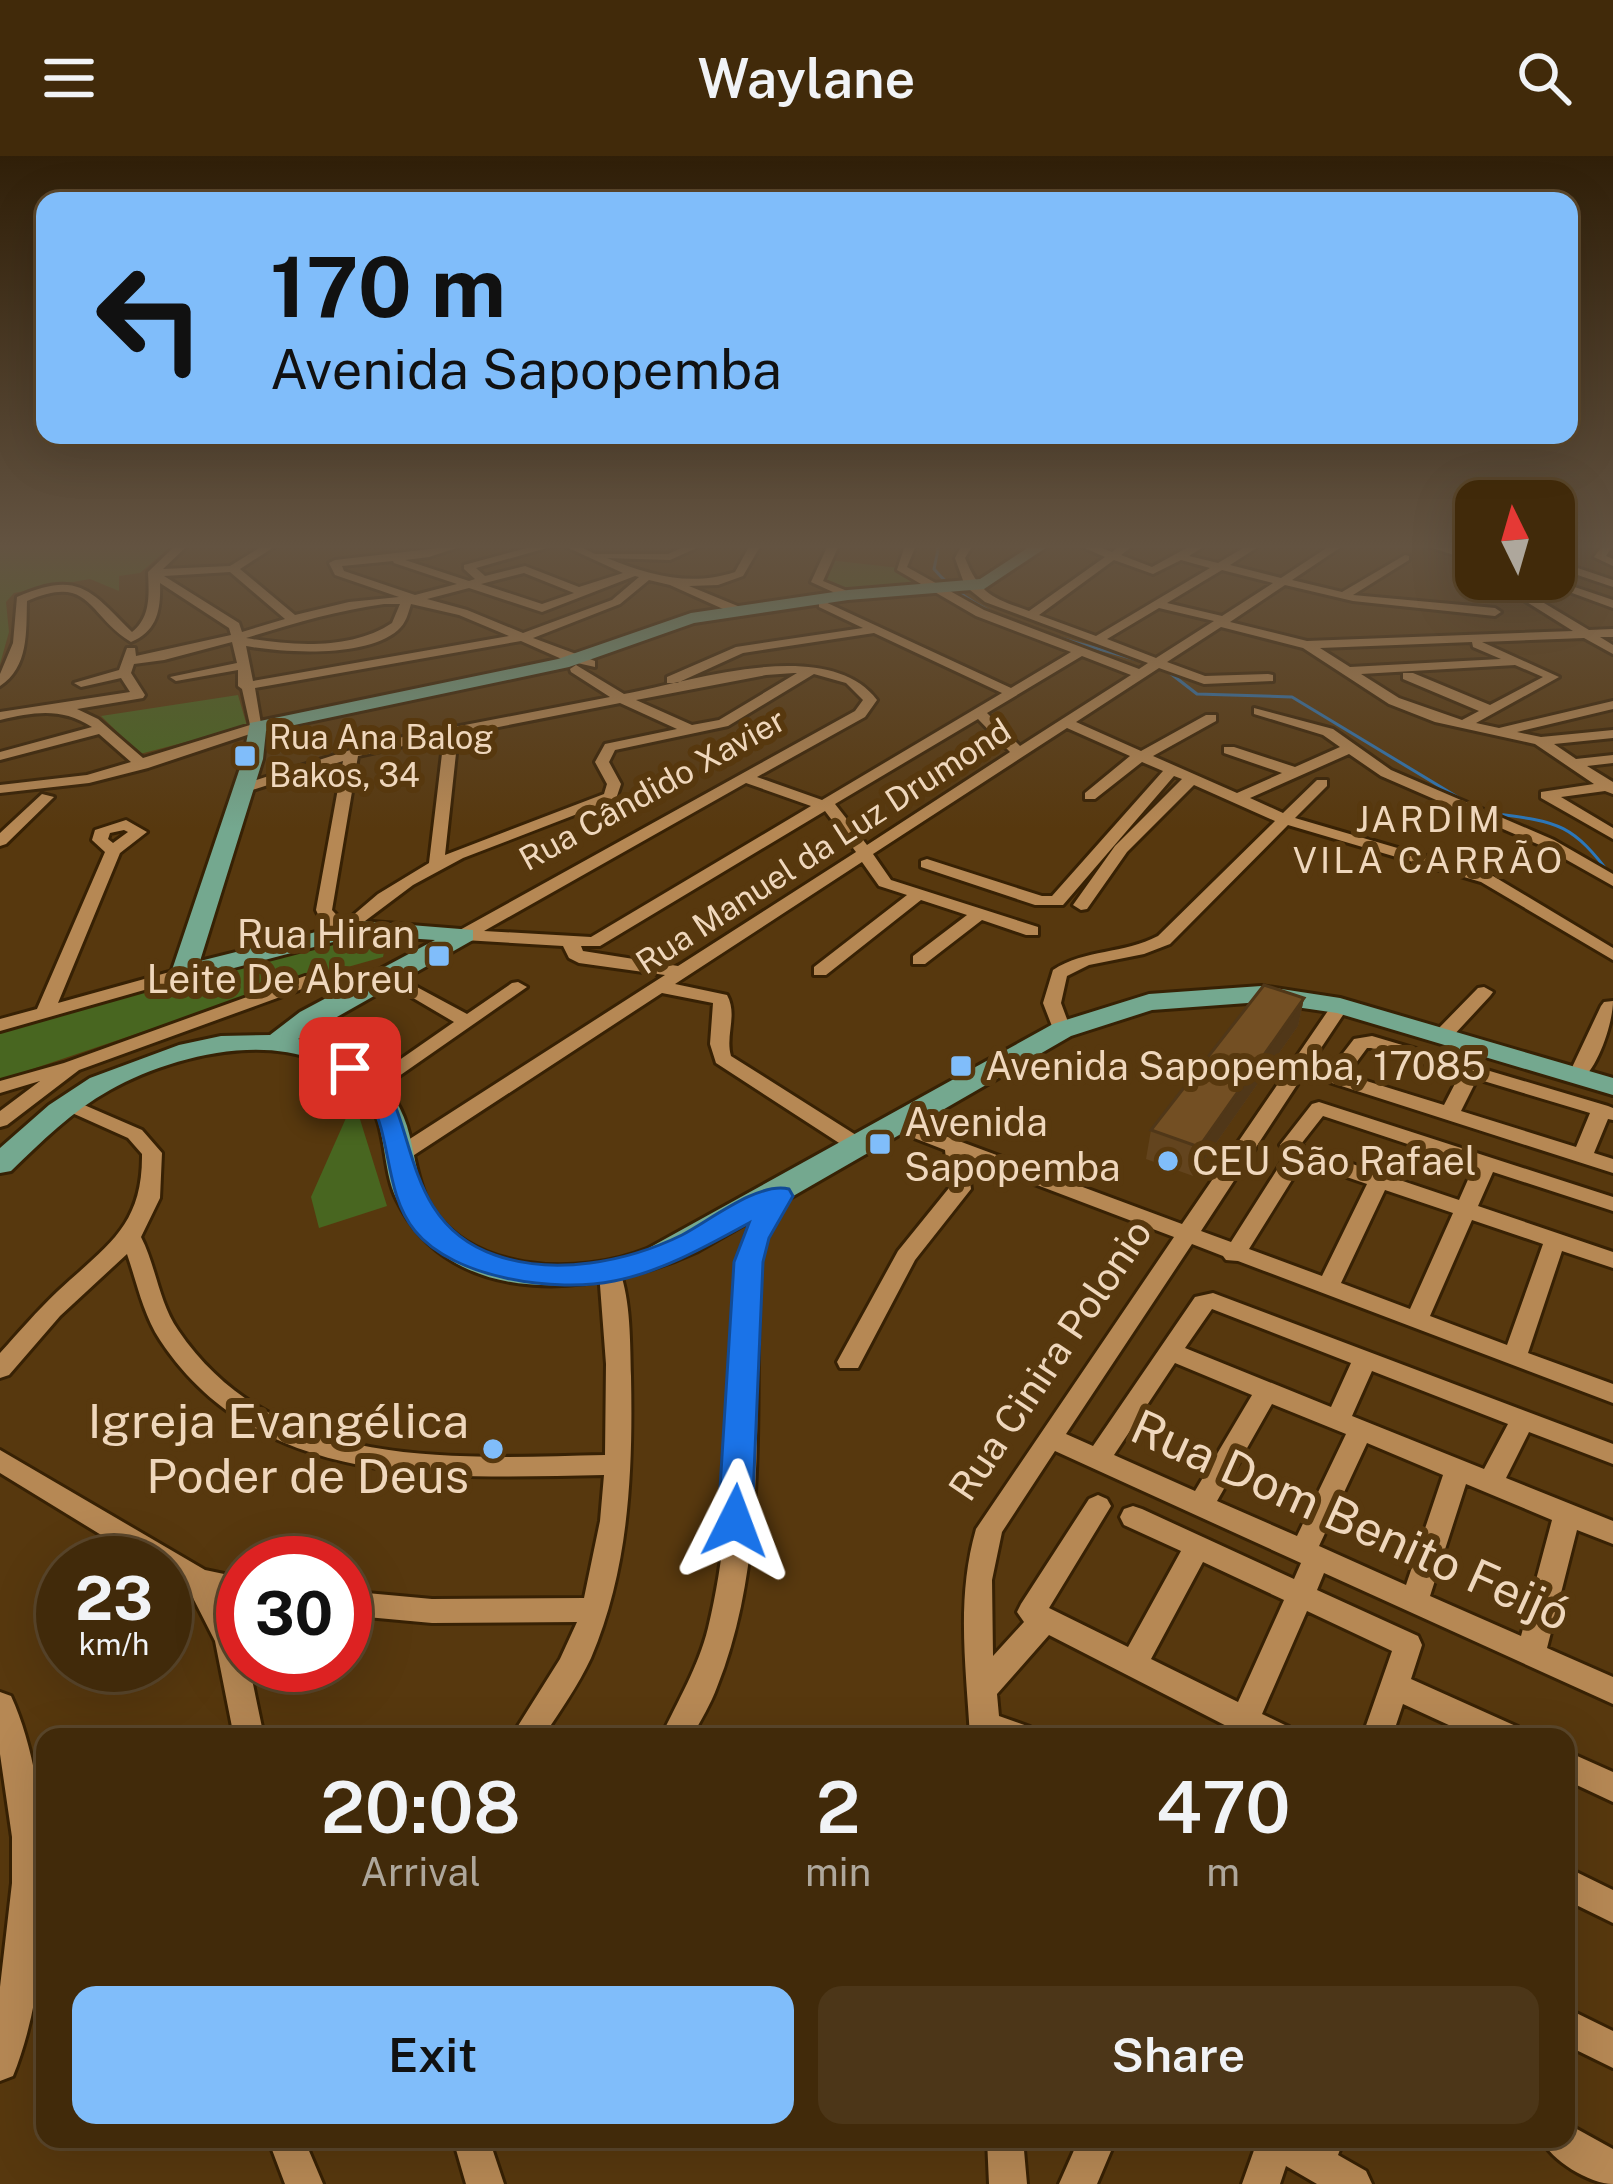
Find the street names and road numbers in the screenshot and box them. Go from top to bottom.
street label: Rua Cândido Xavier [512,700,792,878]
street label: Rua Manuel da Luz Drumond [629,711,1017,981]
street label: Rua Cinira Polonio [939,1211,1161,1509]
street label: Rua Dom Benito Feijó [1123,1397,1579,1642]

